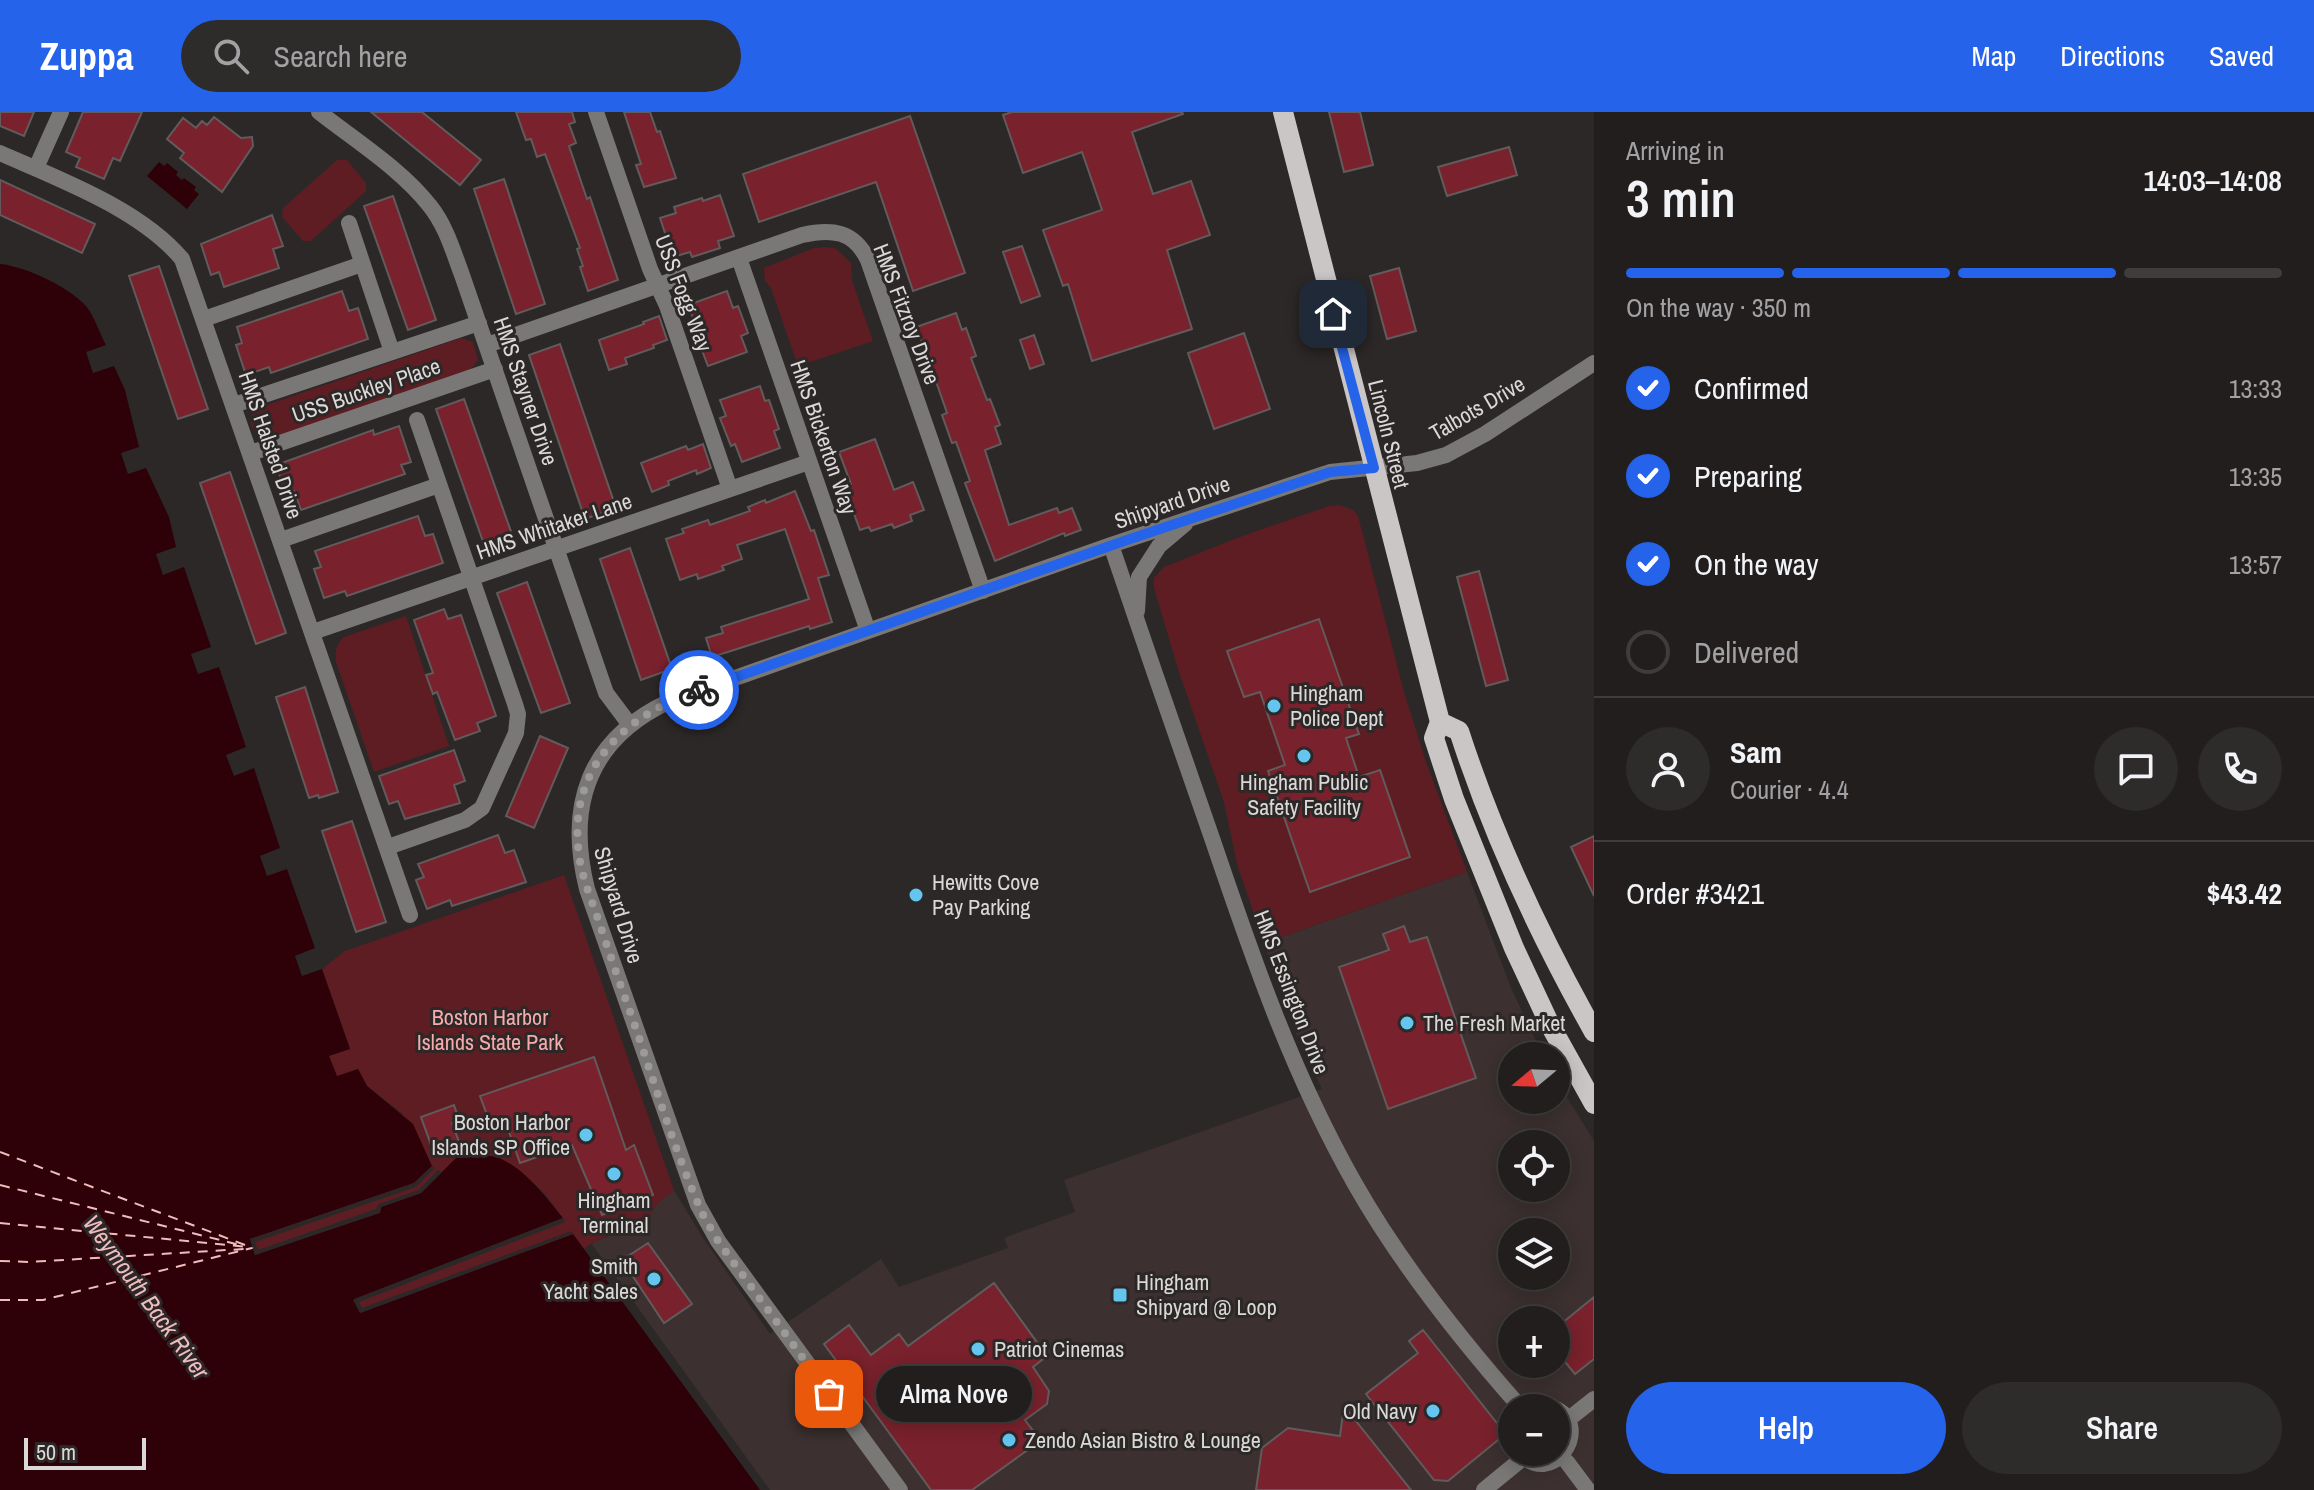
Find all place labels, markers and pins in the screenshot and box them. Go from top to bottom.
pin [1299,280,1367,348]
place label: Hingham Police Dept [1290,678,1383,733]
marker: Hingham Police Dept [1265,697,1283,715]
marker: Hingham Public Safety Facility [1295,747,1313,765]
place label: Hingham Public Safety Facility [1240,767,1368,822]
place label: Hewitts Cove Pay Parking [932,867,1039,922]
marker: Hewitts Cove Pay Parking [907,886,925,904]
place label: The Fresh Market [1423,1008,1565,1038]
marker: The Fresh Market [1398,1014,1416,1032]
place label: Boston Harbor Islands SP Office [431,1107,570,1162]
marker: Boston Harbor Islands SP Office [577,1126,595,1144]
marker: Hingham Terminal [605,1165,623,1183]
place label: Hingham Terminal [577,1185,651,1240]
place label: Smith Yacht Sales [543,1251,638,1306]
place label: Hingham Shipyard @ Loop [1136,1267,1277,1322]
marker: Smith Yacht Sales [645,1270,663,1288]
marker: Hingham Shipyard @ Loop [1111,1286,1129,1304]
place label: Patriot Cinemas [994,1334,1124,1364]
marker: Patriot Cinemas [969,1340,987,1358]
pin [795,1360,863,1428]
callout: Alma Nove [877,1366,1033,1422]
place label: Old Navy [1343,1396,1417,1426]
marker: Old Navy [1424,1402,1442,1420]
place label: Zendo Asian Bistro & Lounge [1025,1425,1261,1455]
marker: Zendo Asian Bistro & Lounge [1000,1431,1018,1449]

